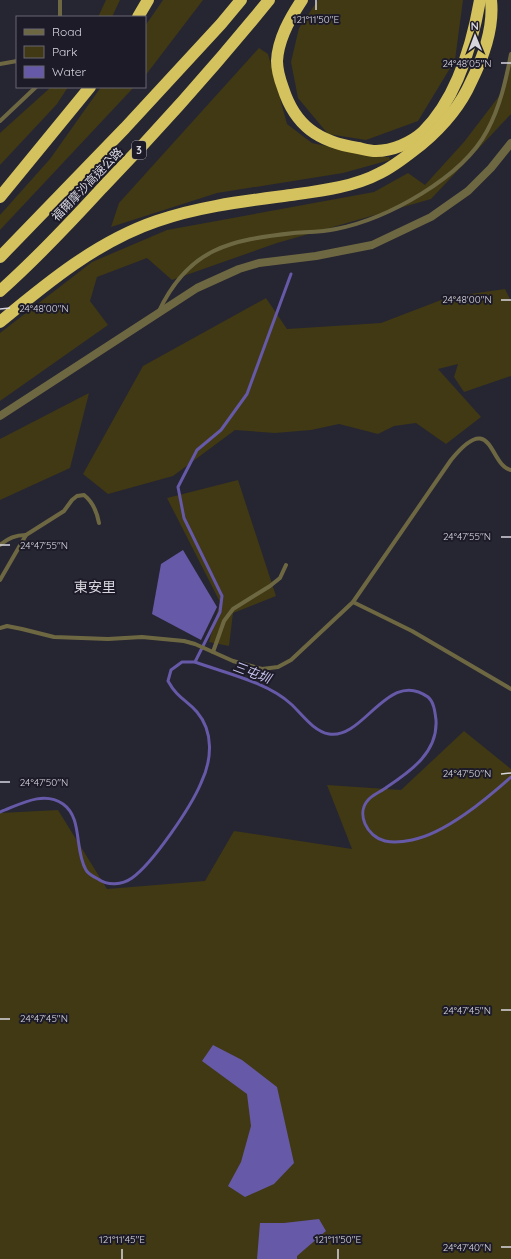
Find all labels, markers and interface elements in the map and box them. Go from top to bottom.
text: 121°11'50"E [293,13,340,26]
legend [16,16,146,88]
north arrow [455,16,495,56]
text: N [471,19,479,33]
text: Road [52,24,82,39]
text: Park [52,44,77,59]
text: 24°48'05"N [442,57,492,70]
text: Water [52,64,87,79]
road number: 3 [132,141,146,159]
street label: 福爾摩沙高速公路 [48,144,126,224]
text: 24°48'00"N [442,293,492,306]
text: 24°48'00"N [19,302,69,315]
text: 24°47'55"N [443,530,491,543]
text: 24°47'55"N [20,539,68,552]
district label: 東安里 [74,578,116,596]
water label: 三屯圳 [231,658,275,687]
text: 24°47'50"N [443,767,491,780]
text: 24°47'50"N [20,776,68,789]
text: 24°47'45"N [443,1004,491,1017]
text: 24°47'45"N [20,1012,68,1025]
text: 121°11'45"E [99,1233,145,1246]
text: 121°11'50"E [315,1233,362,1246]
text: 24°47'40"N [443,1241,491,1254]

